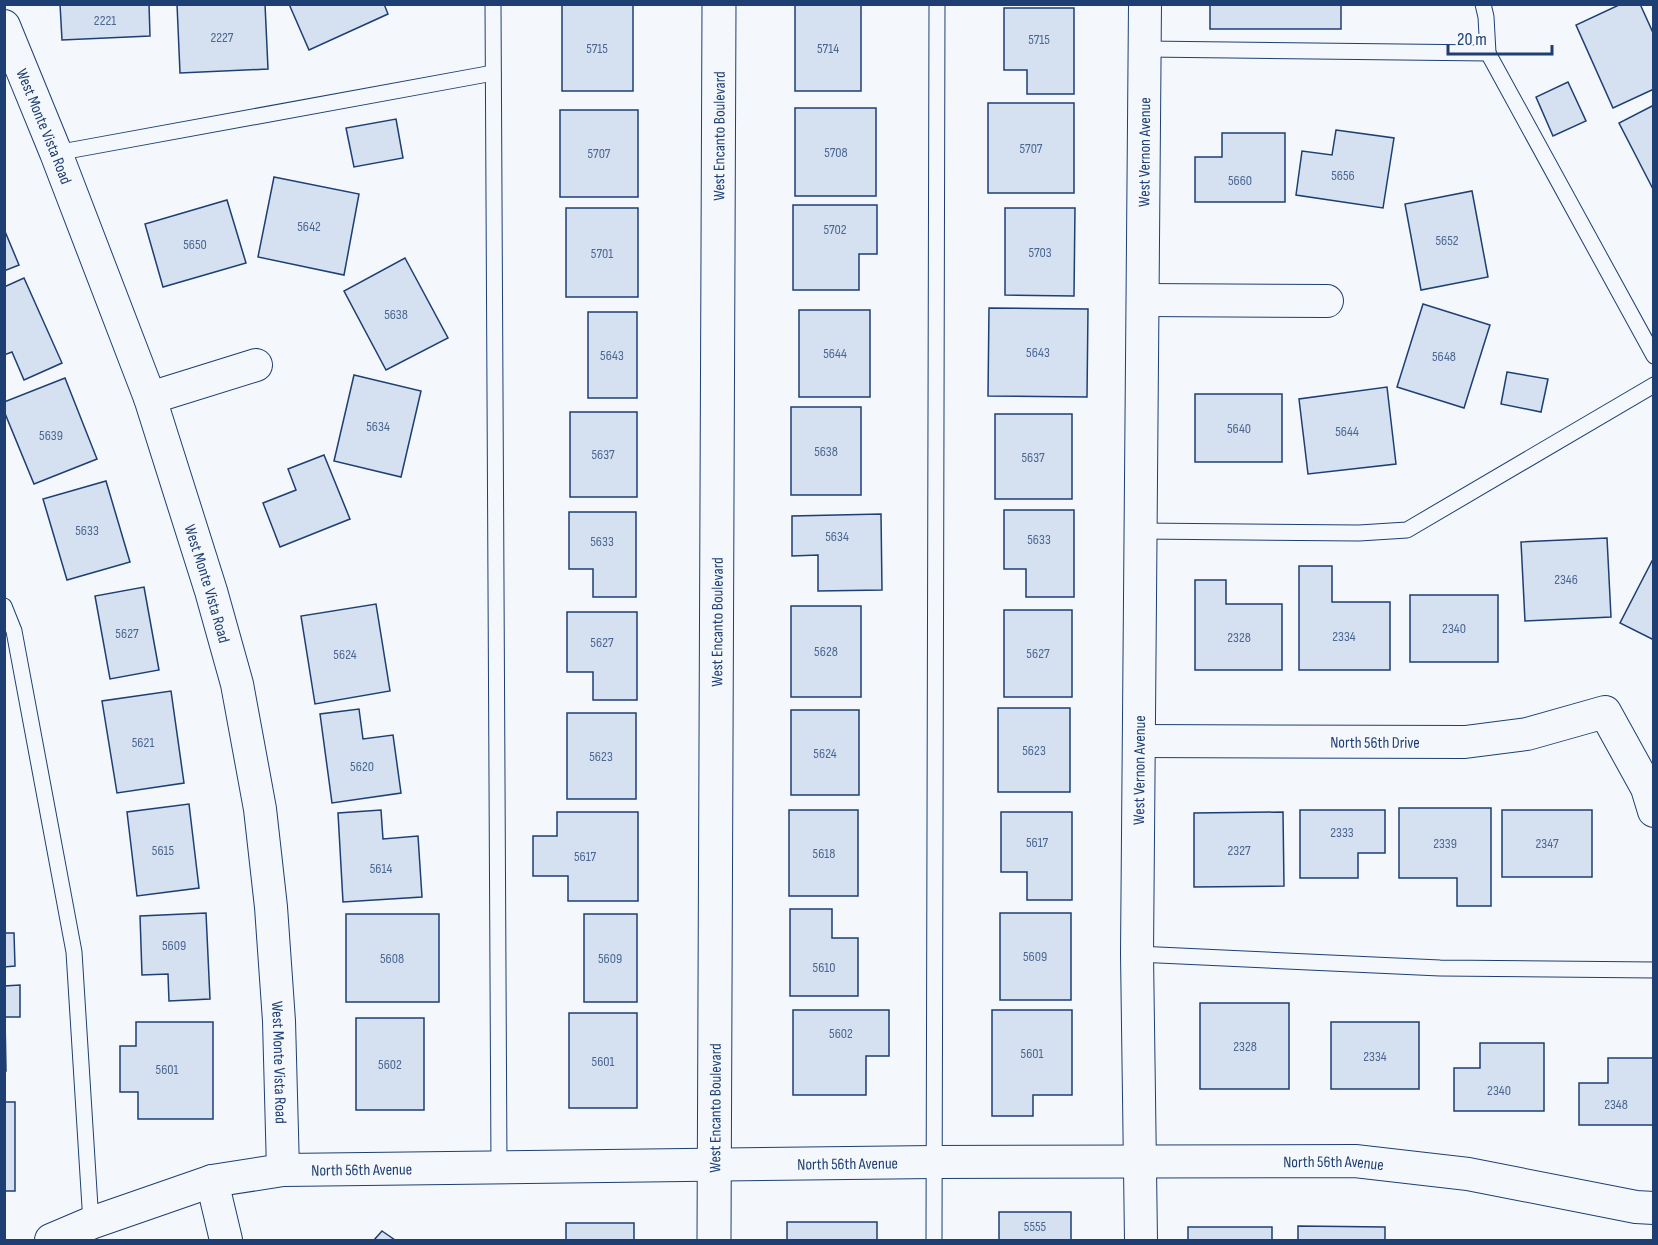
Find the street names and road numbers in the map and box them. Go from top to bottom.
street label: West Monte Vista Road [11,66,75,187]
street label: West Encanto Boulevard [710,71,730,201]
street label: West Vernon Avenue [1135,97,1155,207]
street label: West Monte Vista Road [180,522,233,645]
street label: West Encanto Boulevard [708,557,728,687]
street label: West Vernon Avenue [1130,715,1150,825]
street label: North 56th Drive [1330,734,1420,753]
street label: West Monte Vista Road [267,1000,290,1124]
street label: West Encanto Boulevard [706,1043,726,1173]
street label: North 56th Avenue [1283,1153,1385,1175]
street label: North 56th Avenue [797,1154,898,1175]
street label: North 56th Avenue [311,1160,412,1181]

